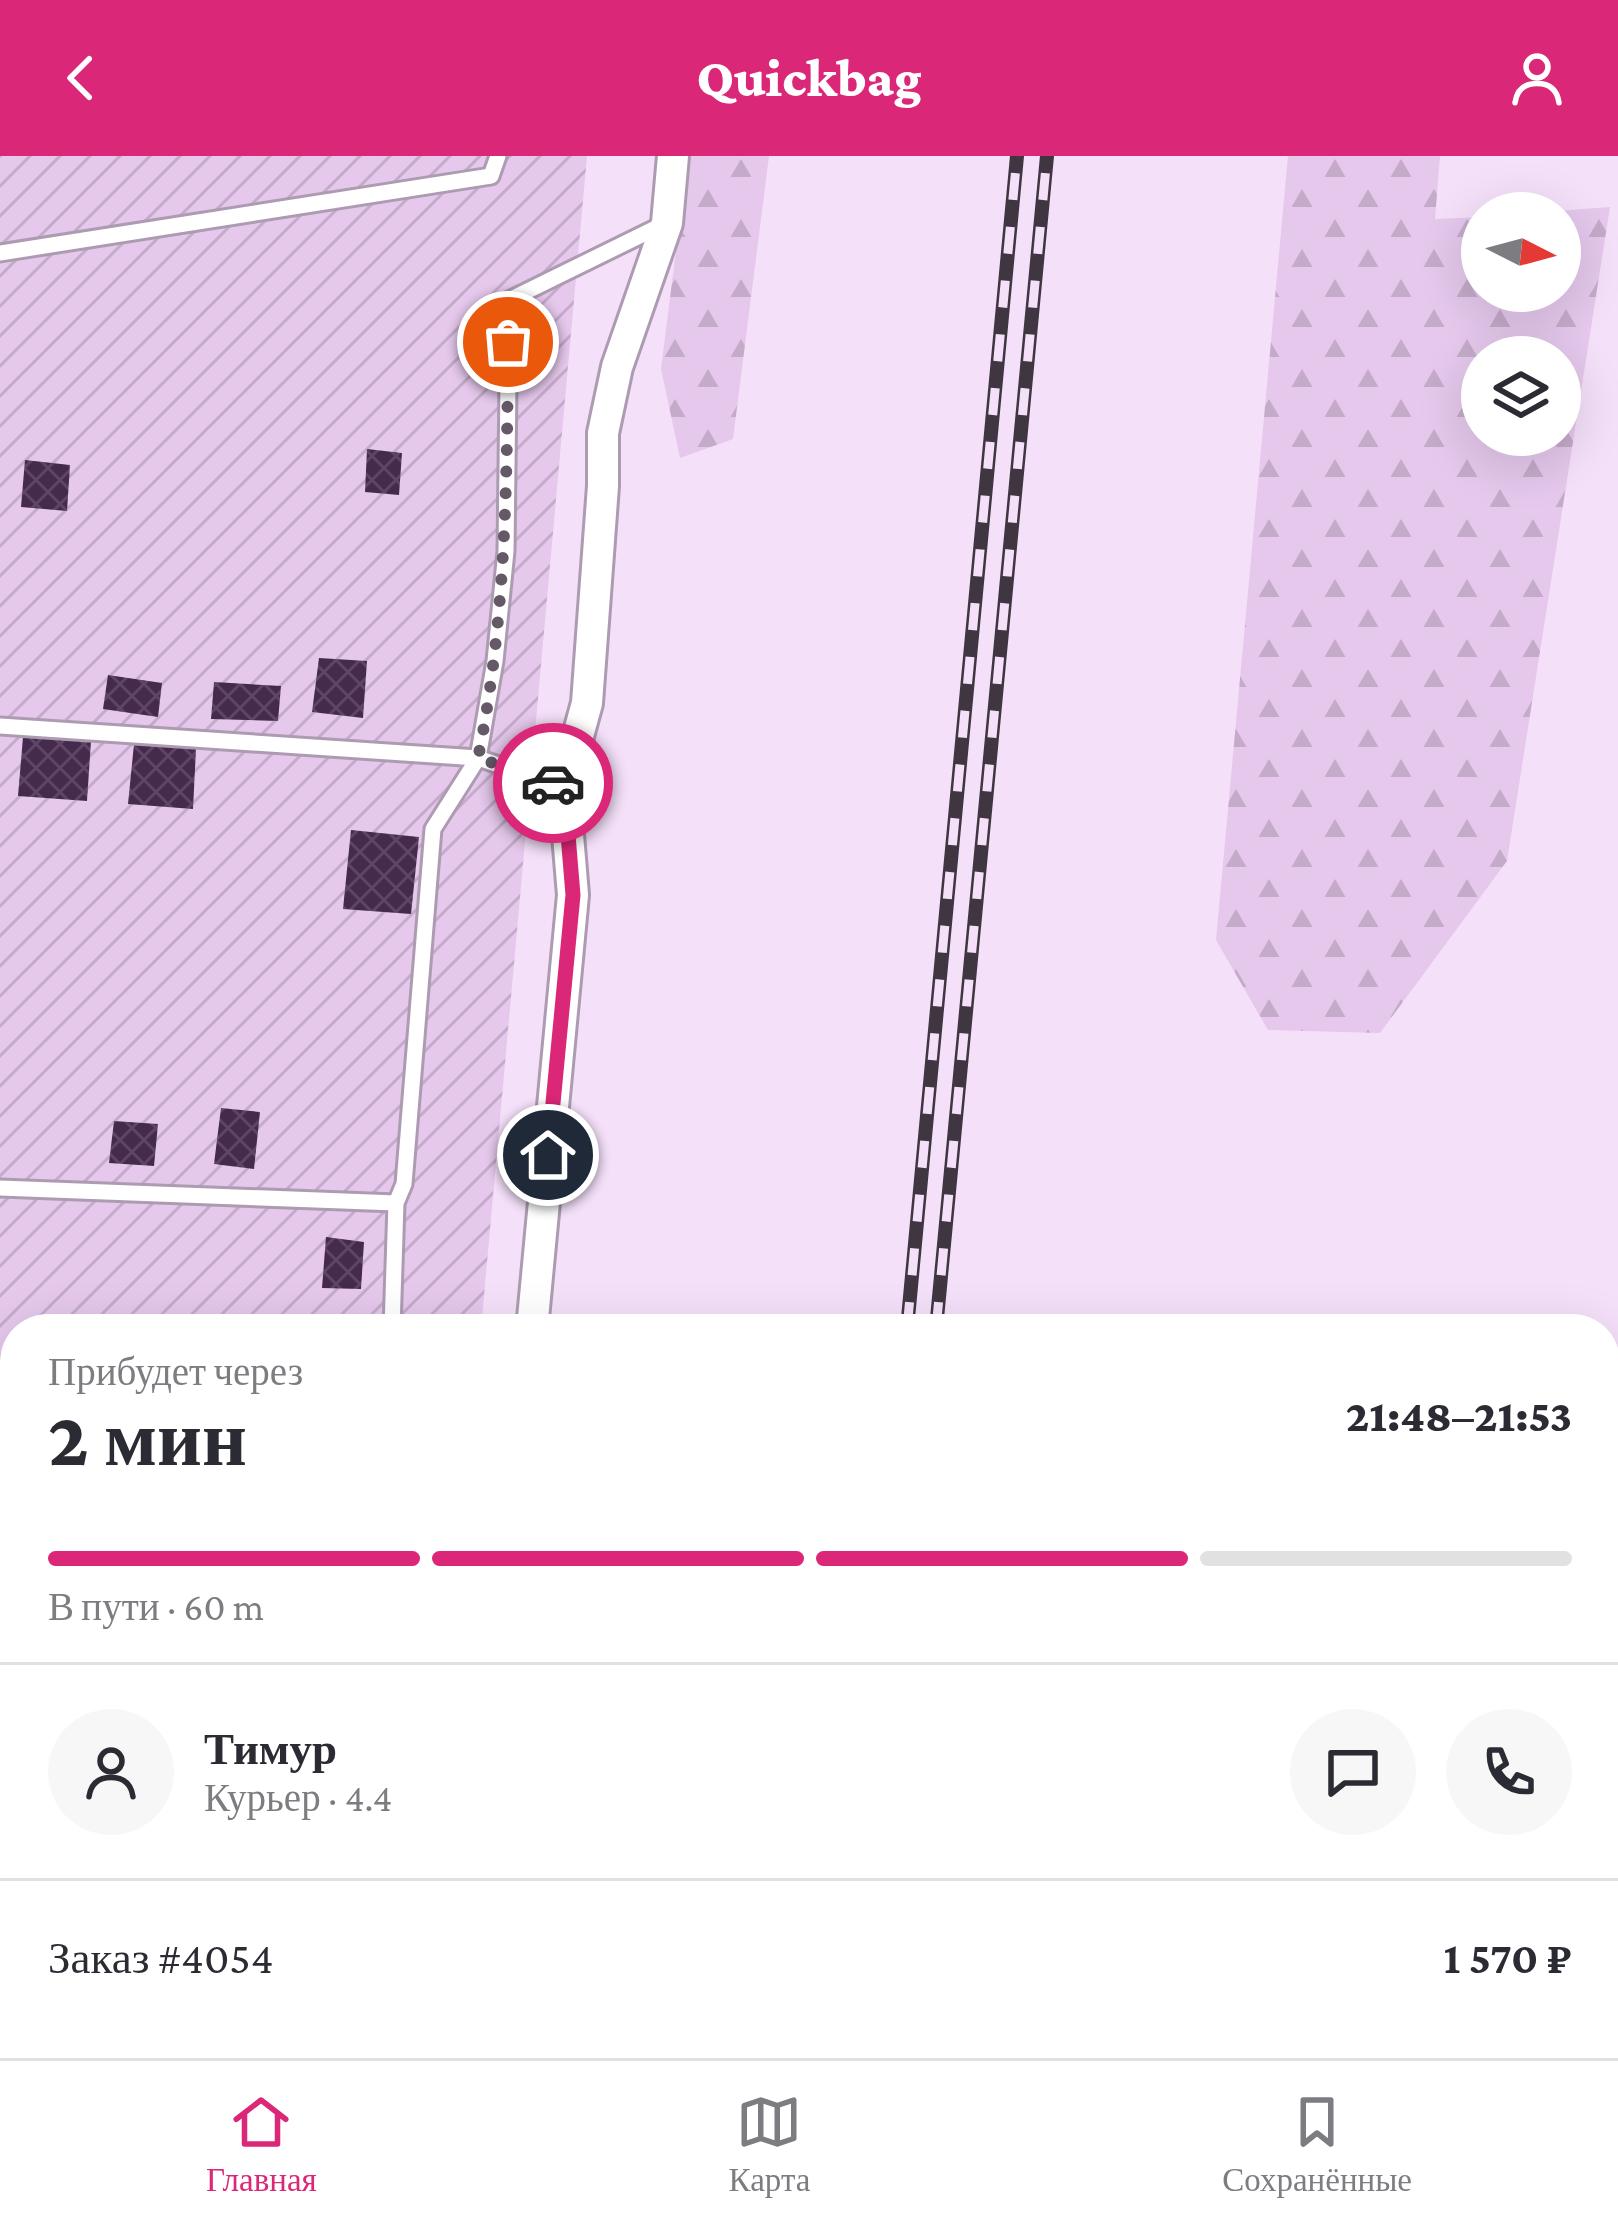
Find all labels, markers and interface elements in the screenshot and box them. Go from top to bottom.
icon: back [48,45,114,111]
icon: person [1504,45,1570,111]
text: Quickbag [696,48,922,108]
north arrow [1461,192,1581,312]
map controls [1461,192,1581,456]
pin [457,291,559,393]
icon: bag [475,309,541,375]
button: layers [1461,336,1581,456]
courier [493,723,613,843]
icon: car [520,750,586,816]
pin [497,1104,599,1206]
icon: home [515,1122,581,1188]
text: Прибудет через [48,1350,303,1393]
text: 21:48–21:53 [1346,1391,1572,1441]
text: 2 мин [48,1395,247,1482]
text: В пути · 60 m [48,1585,264,1628]
button: person [48,1709,174,1835]
button: chat [1290,1709,1416,1835]
button: phone [1446,1709,1572,1835]
text: Тимур [204,1724,337,1774]
text: Курьер · 4.4 [204,1776,392,1819]
text: Заказ #4054 [48,1933,274,1983]
text: 1 570 ₽ [1443,1933,1572,1983]
tab: Главная [206,2089,317,2199]
tab: Карта [729,2089,810,2199]
tab: Сохранённые [1222,2089,1412,2199]

